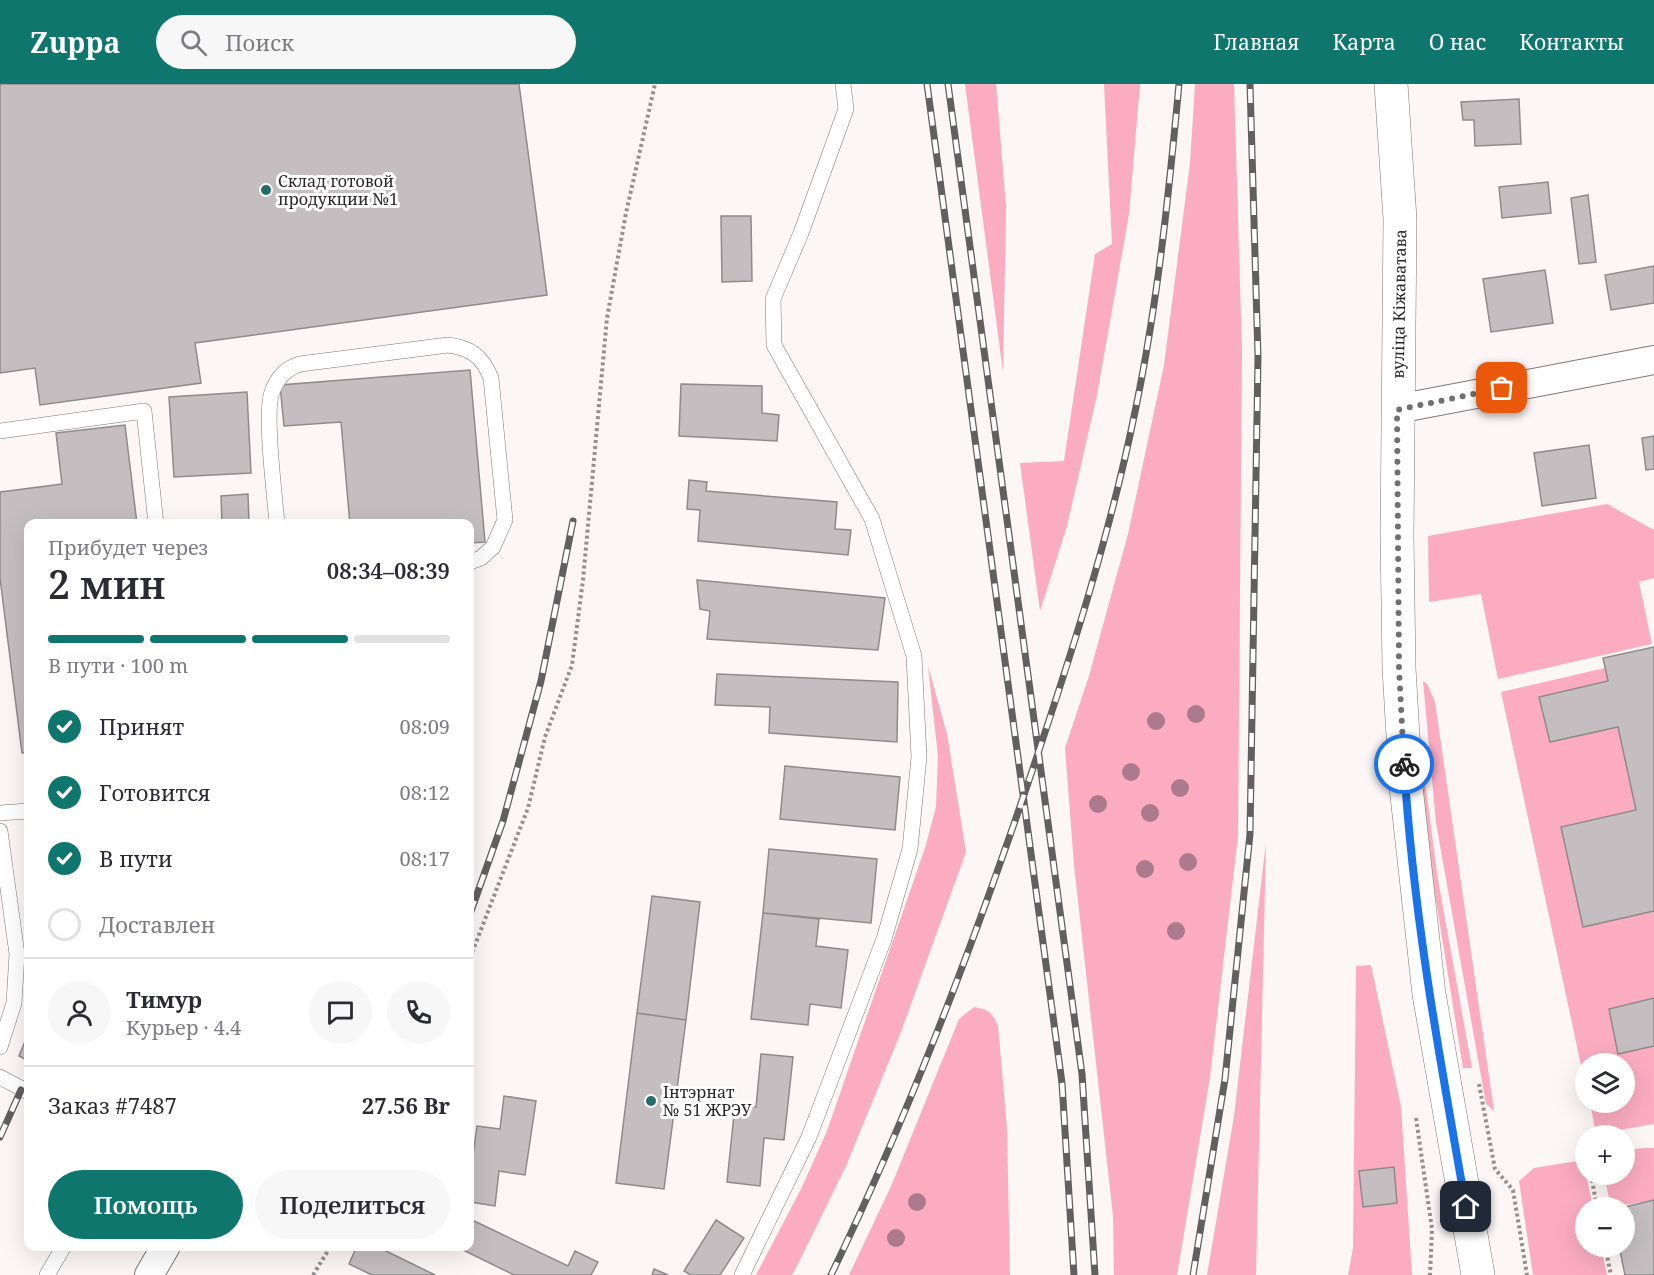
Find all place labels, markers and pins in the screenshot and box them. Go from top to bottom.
place label: Склад готовой продукции №1 [278,170,398,210]
marker: Склад готовой продукции №1 [259,183,273,197]
pin [1476,362,1527,413]
place label: Інтэрнат № 51 ЖРЭУ [663,1081,752,1121]
marker: Інтэрнат № 51 ЖРЭУ [644,1094,658,1108]
pin [1440,1181,1491,1232]

